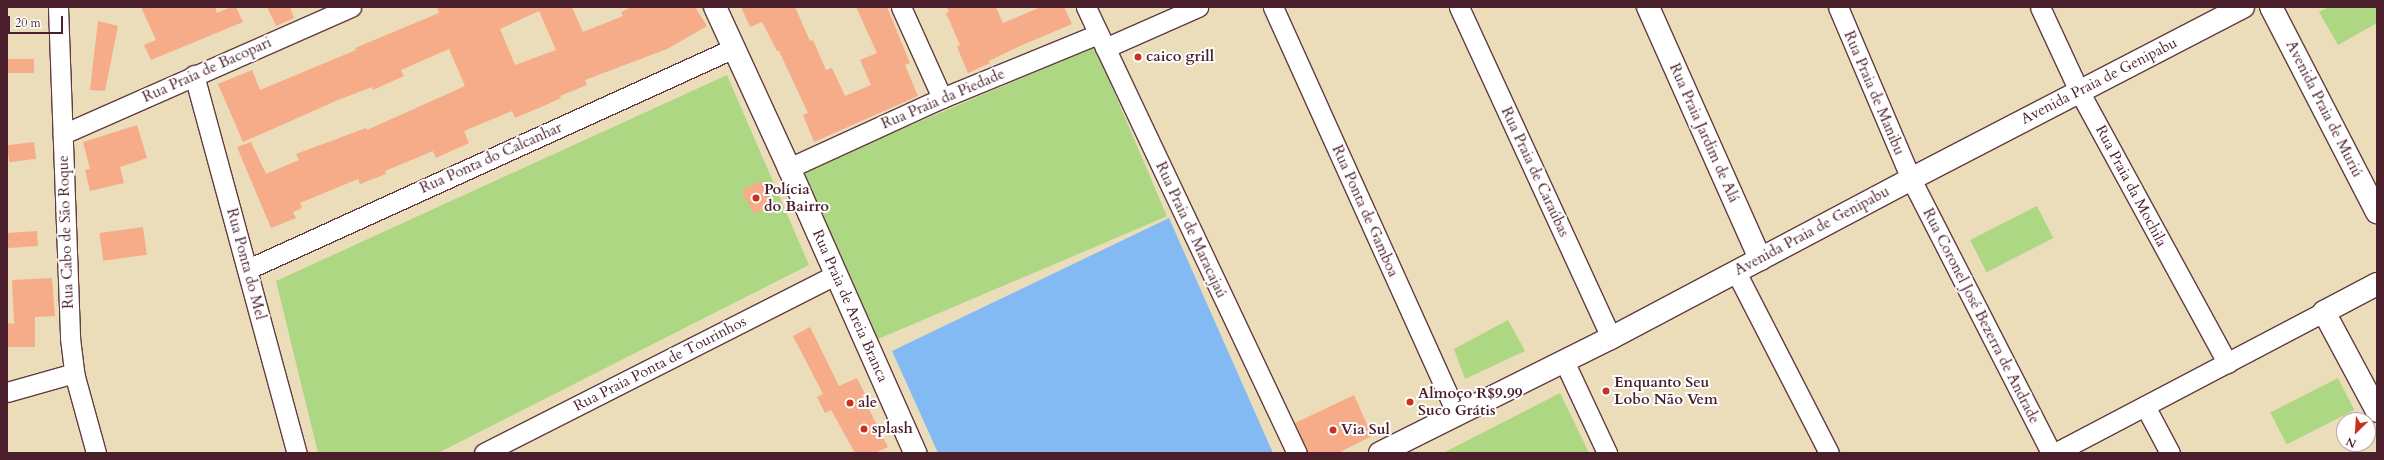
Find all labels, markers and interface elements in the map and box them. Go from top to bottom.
scale bar [10,8,65,34]
text: 20 m [15,15,41,31]
street label: Rua Praia de Manibu [1840,28,1908,158]
street label: Rua Praia de Bacopari [140,33,274,107]
street label: Avenida Praia de Genipabu [2018,34,2180,128]
street label: Avenida Praia de Muriú [2282,38,2366,180]
place label: caico grill [1146,48,1214,66]
marker: caico grill [1133,52,1143,62]
street label: Rua Praia Jardim de Alá [1665,61,1743,205]
street label: Rua Praia da Piedade [879,65,1007,133]
street label: Rua Praia de Caraúbas [1497,104,1573,240]
street label: Rua Ponta do Calcanhar [417,118,565,198]
street label: Rua Praia da Mochila [2091,122,2171,250]
street label: Rua Ponta de Gamboa [1328,142,1402,280]
street label: Rua Cabo de São Roque [54,155,78,309]
street label: Rua Praia de Maracajaú [1152,159,1230,301]
place label: Polícia do Bairro [764,180,829,215]
street label: Avenida Praia de Genipabu [1731,182,1893,280]
marker: Polícia do Bairro [751,193,761,203]
street label: Rua Coronel José Bezerra de Andrade [1919,205,2043,427]
street label: Rua Ponta do Mel [222,206,270,322]
street label: Rua Praia de Areia Branca [808,227,892,385]
street label: Rua Praia Ponta de Tourinhos [571,313,749,415]
place label: Enquanto Seu Lobo Não Vem [1614,373,1718,408]
place label: Almoço R$9.99 Suco Grátis [1418,384,1522,419]
marker: Enquanto Seu Lobo Não Vem [1601,386,1611,396]
place label: ale [858,394,877,412]
marker: Almoço R$9.99 Suco Grátis [1405,397,1415,407]
marker: ale [845,398,855,408]
north arrow [2336,412,2376,452]
place label: splash [872,420,913,438]
place label: Via Sul [1341,421,1390,439]
marker: splash [859,424,869,434]
marker: Via Sul [1328,425,1338,435]
text: N [2344,434,2359,451]

